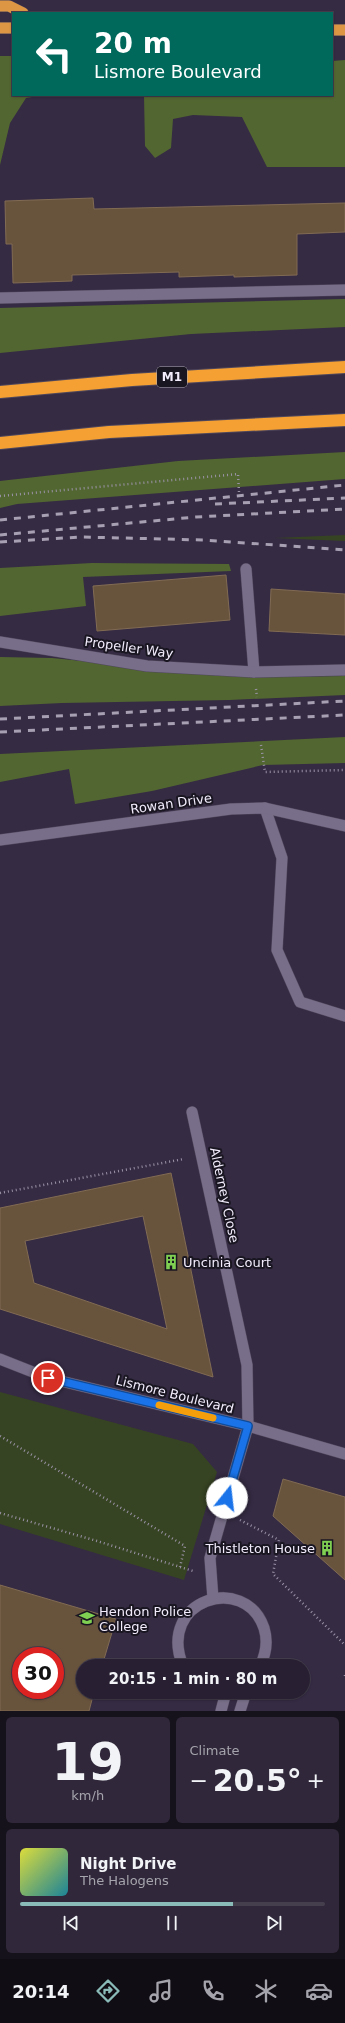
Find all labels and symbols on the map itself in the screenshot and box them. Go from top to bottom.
road number: M1 [157,367,187,387]
street label: Propeller Way [84,634,174,661]
street label: Rowan Drive [129,790,213,817]
street label: Alderney Close [207,1146,242,1244]
building icon: Uncinia Court [162,1253,180,1271]
place label: Uncinia Court [183,1255,271,1270]
pin [31,1361,65,1395]
street label: Lismore Boulevard [114,1373,235,1416]
position arrow [206,1477,248,1519]
building icon: Thistleton House [318,1539,336,1557]
place label: Thistleton House [205,1541,315,1556]
place label: Hendon Police College [99,1604,191,1634]
school or university icon: Hendon Police College [78,1609,96,1627]
speed limit sign: 30 [12,1647,64,1699]

